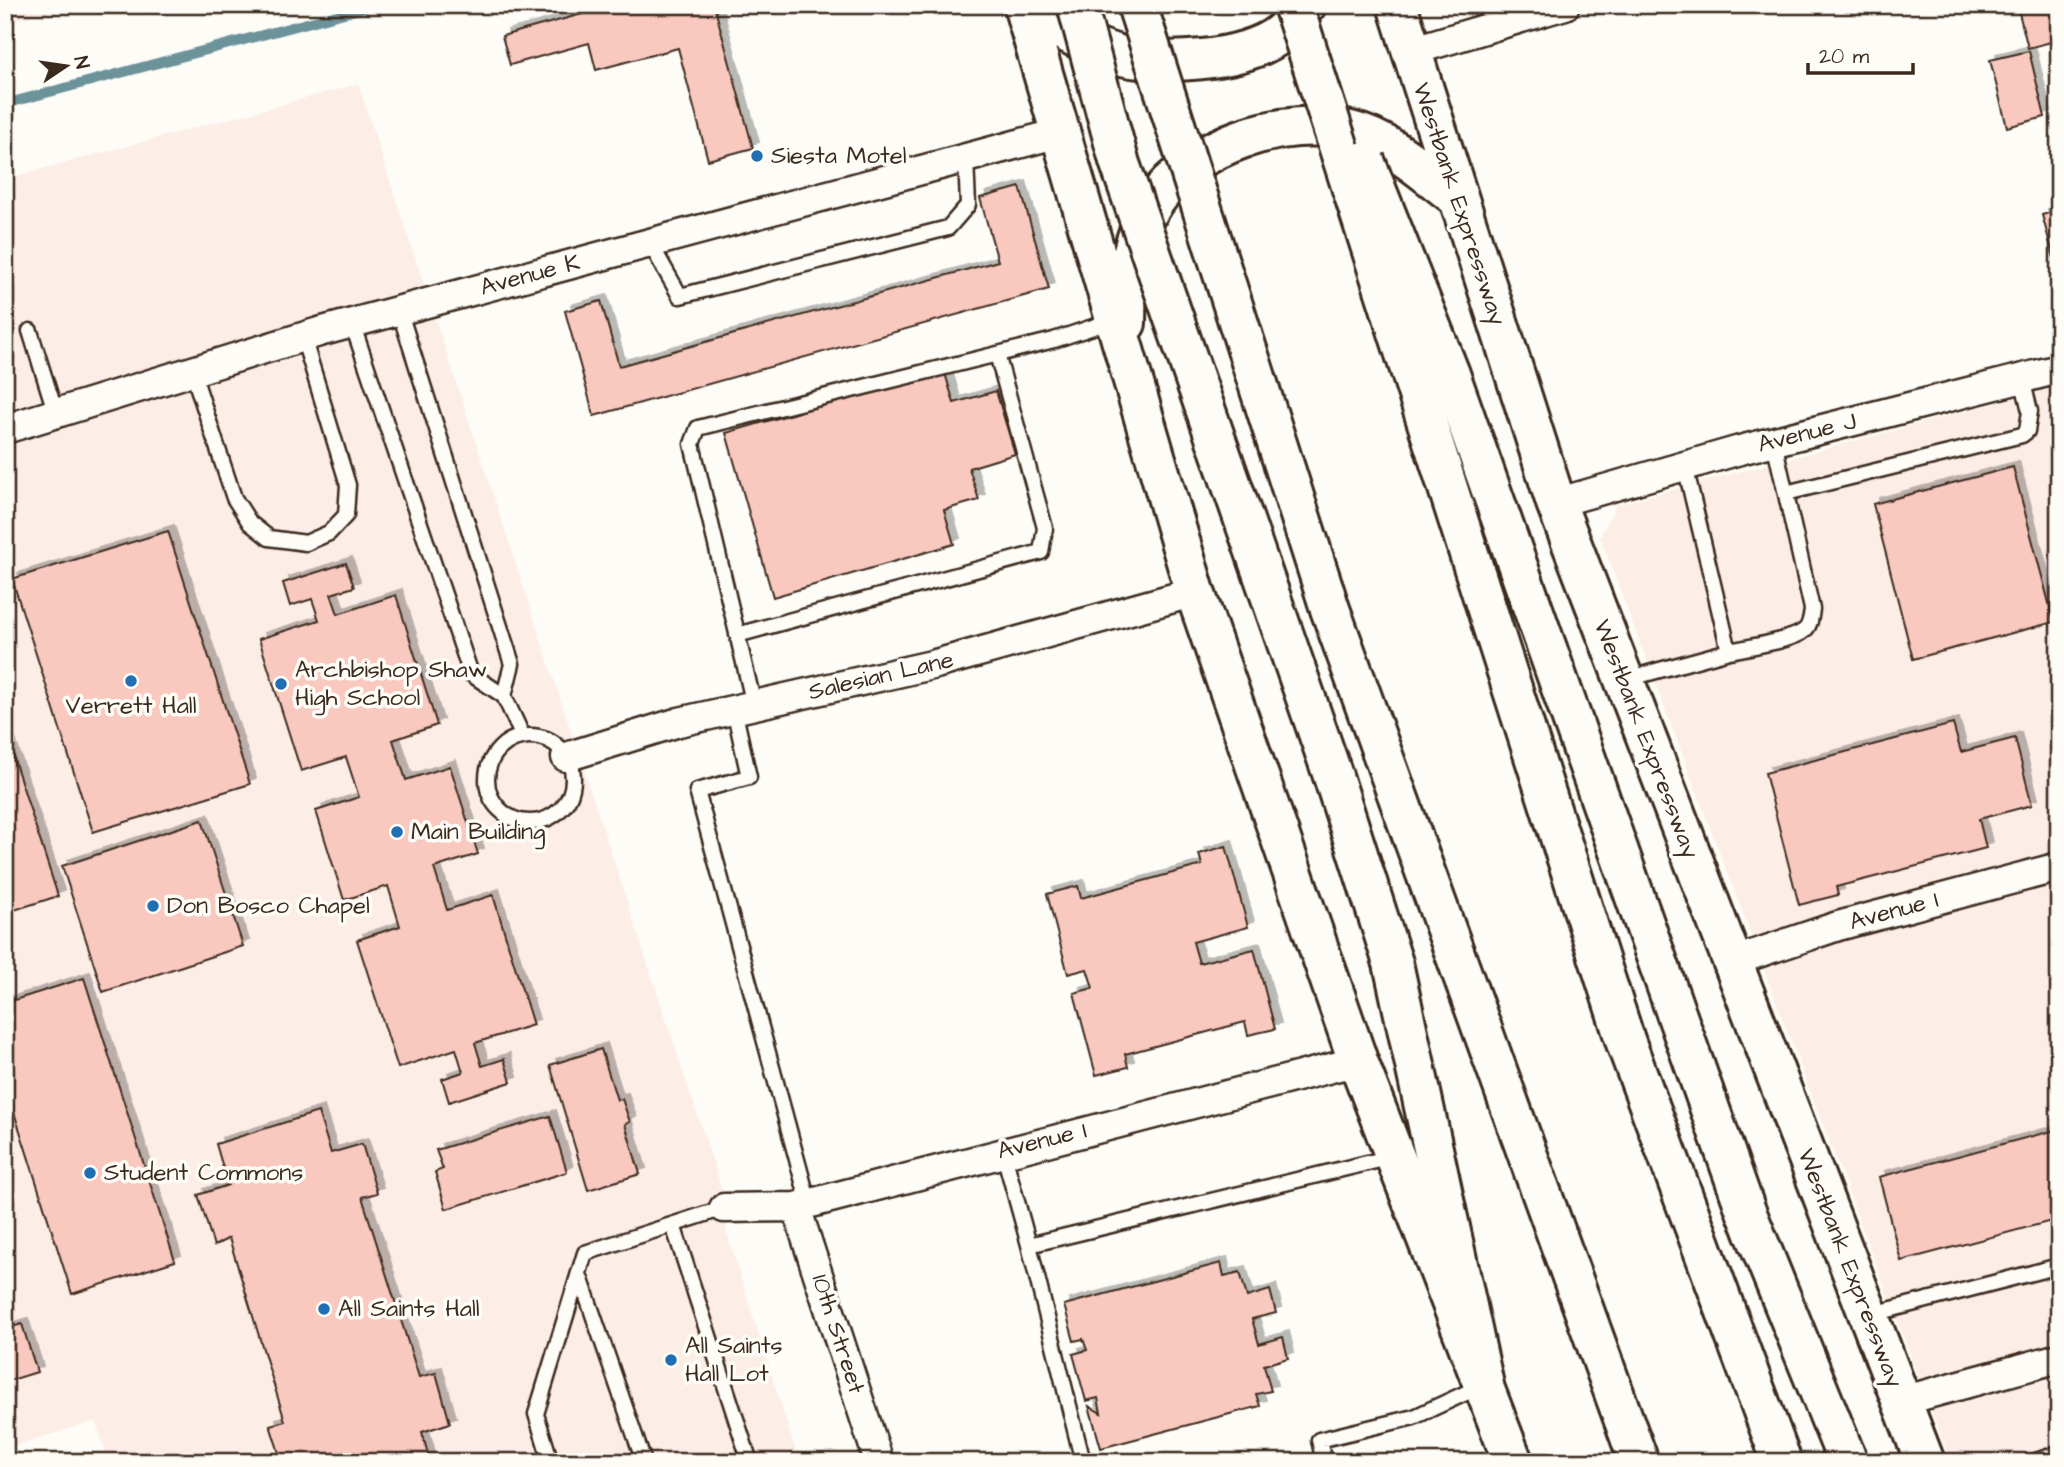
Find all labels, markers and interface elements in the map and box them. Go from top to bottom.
north arrow [32,32,102,102]
scale bar [1808,32,1913,76]
text: 20 m [1819,42,1870,71]
text: N [67,54,96,71]
street label: Westbank Expressway [1403,78,1514,330]
place label: Siesta Motel [771,139,906,173]
marker: Siesta Motel [749,148,765,164]
street label: Avenue K [476,245,584,305]
street label: Avenue J [1754,404,1860,462]
street label: Westbank Expressway [1584,615,1707,864]
street label: Salesian Lane [805,643,957,709]
place label: Archbishop Shaw High School [295,653,487,716]
marker: Verrett Hall [123,673,139,689]
marker: Archbishop Shaw High School [273,676,289,692]
place label: Verrett Hall [66,689,196,723]
place label: Main Building [411,815,545,850]
marker: Main Building [389,824,405,840]
street label: Avenue I [1846,883,1942,939]
place label: Don Bosco Chapel [167,889,370,923]
marker: Don Bosco Chapel [145,898,161,914]
street label: Avenue I [994,1113,1090,1169]
street label: Westbank Expressway [1788,1144,1911,1393]
place label: Student Commons [104,1156,303,1190]
marker: Student Commons [82,1165,98,1181]
street label: 10th Street [803,1270,873,1398]
place label: All Saints Hall [338,1292,479,1326]
marker: All Saints Hall [316,1301,332,1317]
place label: All Saints Hall Lot [685,1329,783,1391]
marker: All Saints Hall Lot [663,1352,679,1368]

